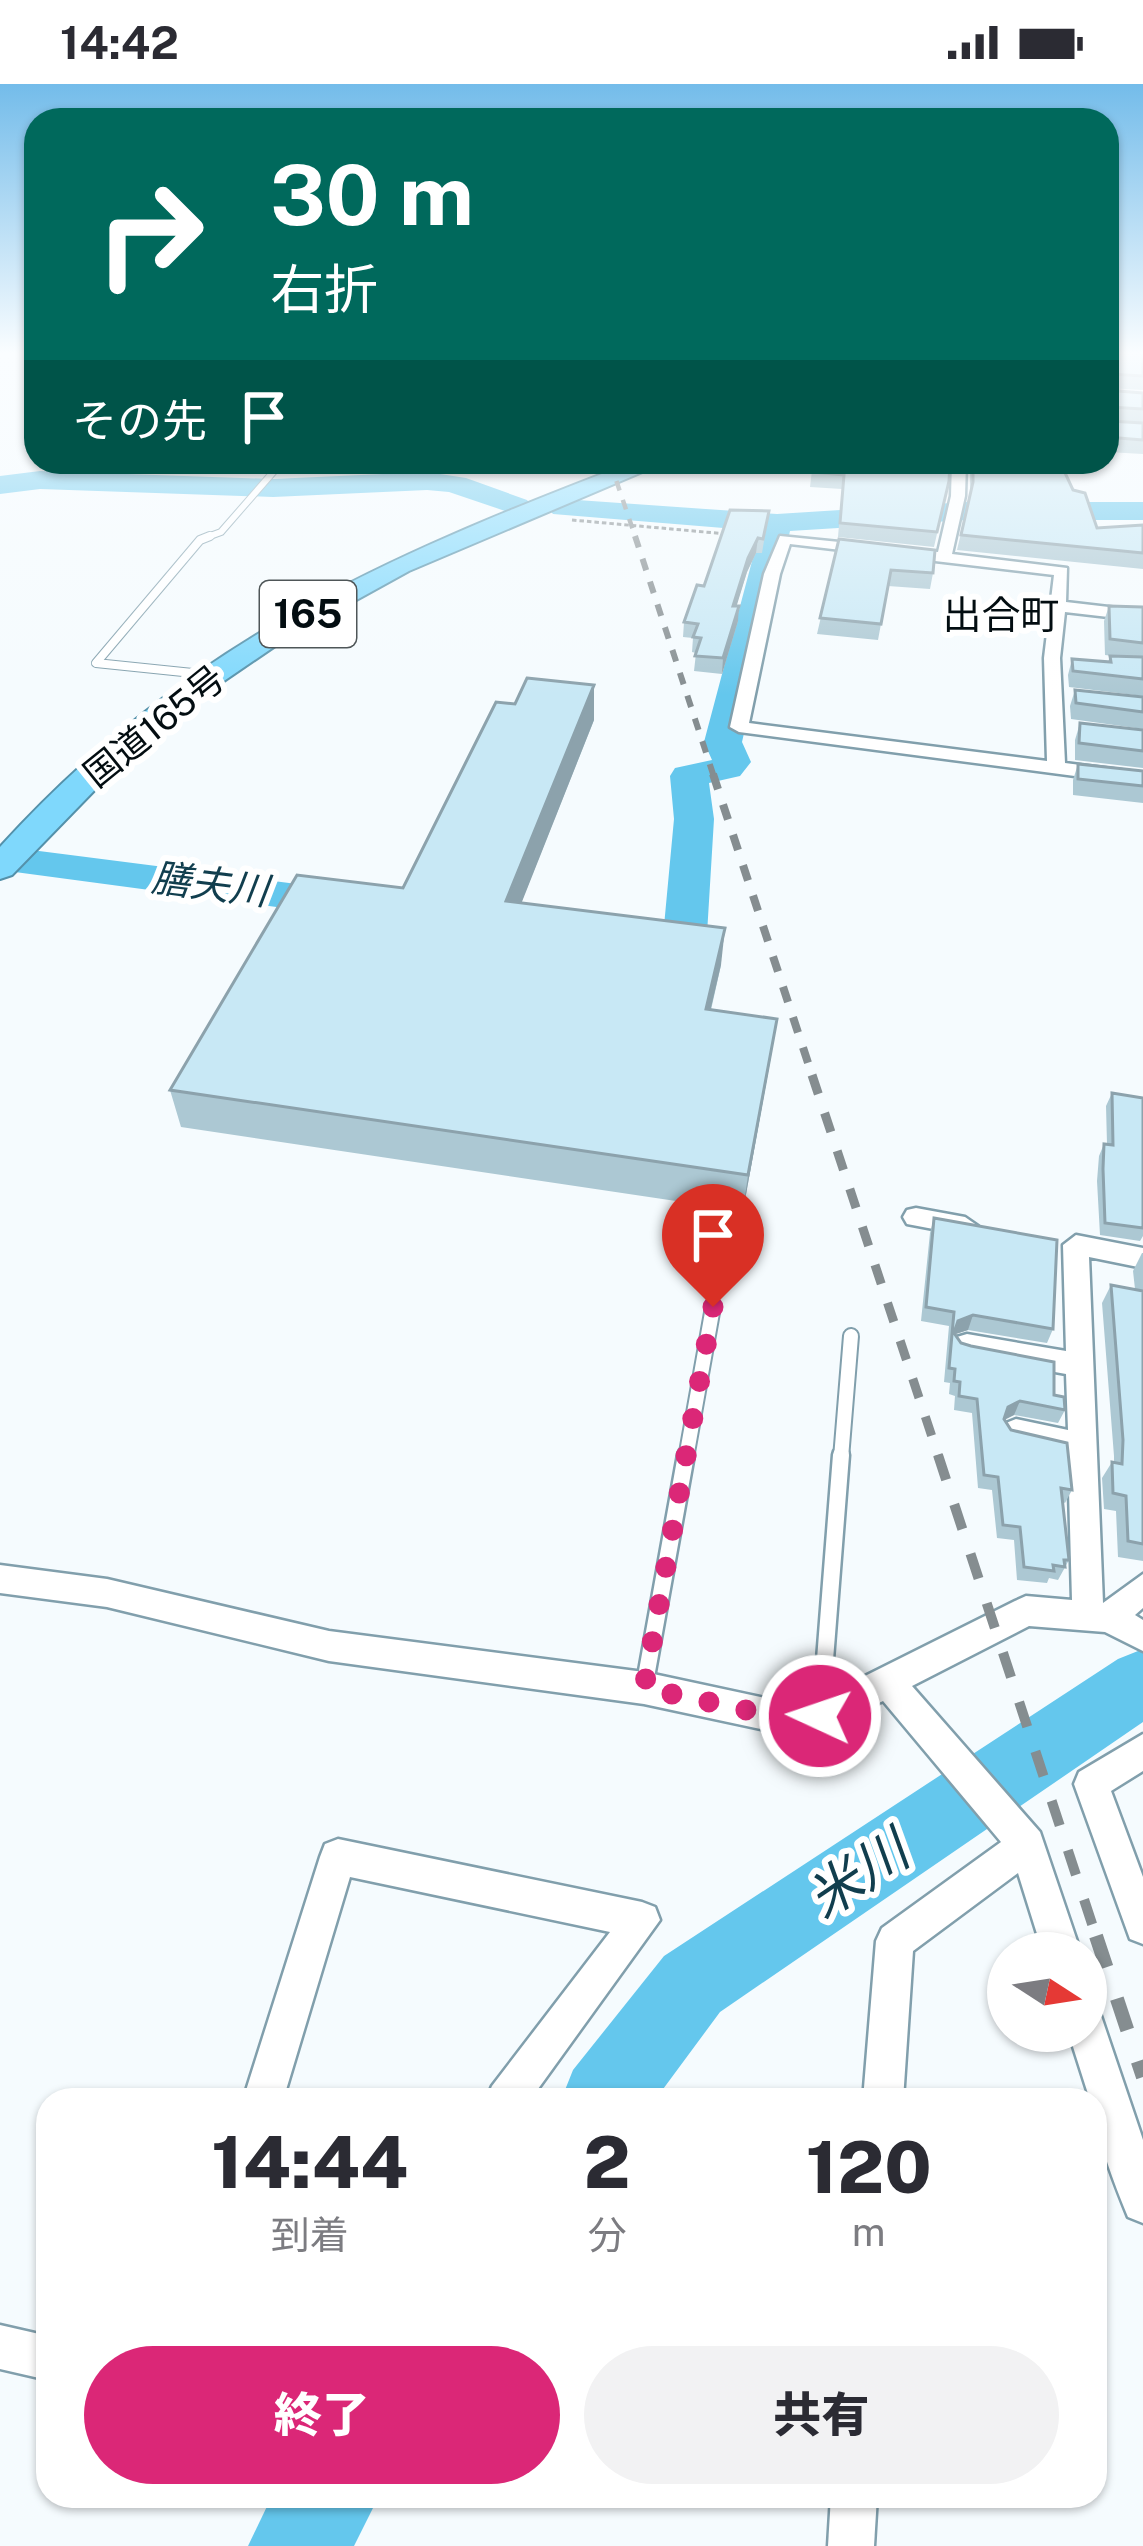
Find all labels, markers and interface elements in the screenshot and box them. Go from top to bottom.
text: 14:42 [60,16,179,69]
text: 30 m [270,145,474,244]
icon: right [72,156,228,312]
text: 右折 [270,258,378,321]
icon: arrive [231,384,297,450]
text: その先 [72,394,207,447]
road number: 165 [260,581,356,647]
district label: 出合町 [942,592,1060,638]
street label: 国道165号 [75,657,233,795]
water label: 膳夫川 [149,854,275,914]
pin [662,1184,764,1307]
icon: arrive [680,1202,746,1268]
position arrow [757,1653,883,1779]
water label: 米川 [795,1815,924,1930]
north arrow [987,1932,1107,2052]
map controls [987,1932,1107,2052]
text: 14:44 [211,2120,408,2204]
text: 2 [583,2120,630,2204]
text: 120 [806,2125,932,2209]
text: m [852,2209,886,2255]
text: 到着 [271,2212,349,2258]
text: 分 [587,2212,626,2258]
button: 終了 [84,2346,560,2484]
button: 共有 [584,2346,1059,2484]

